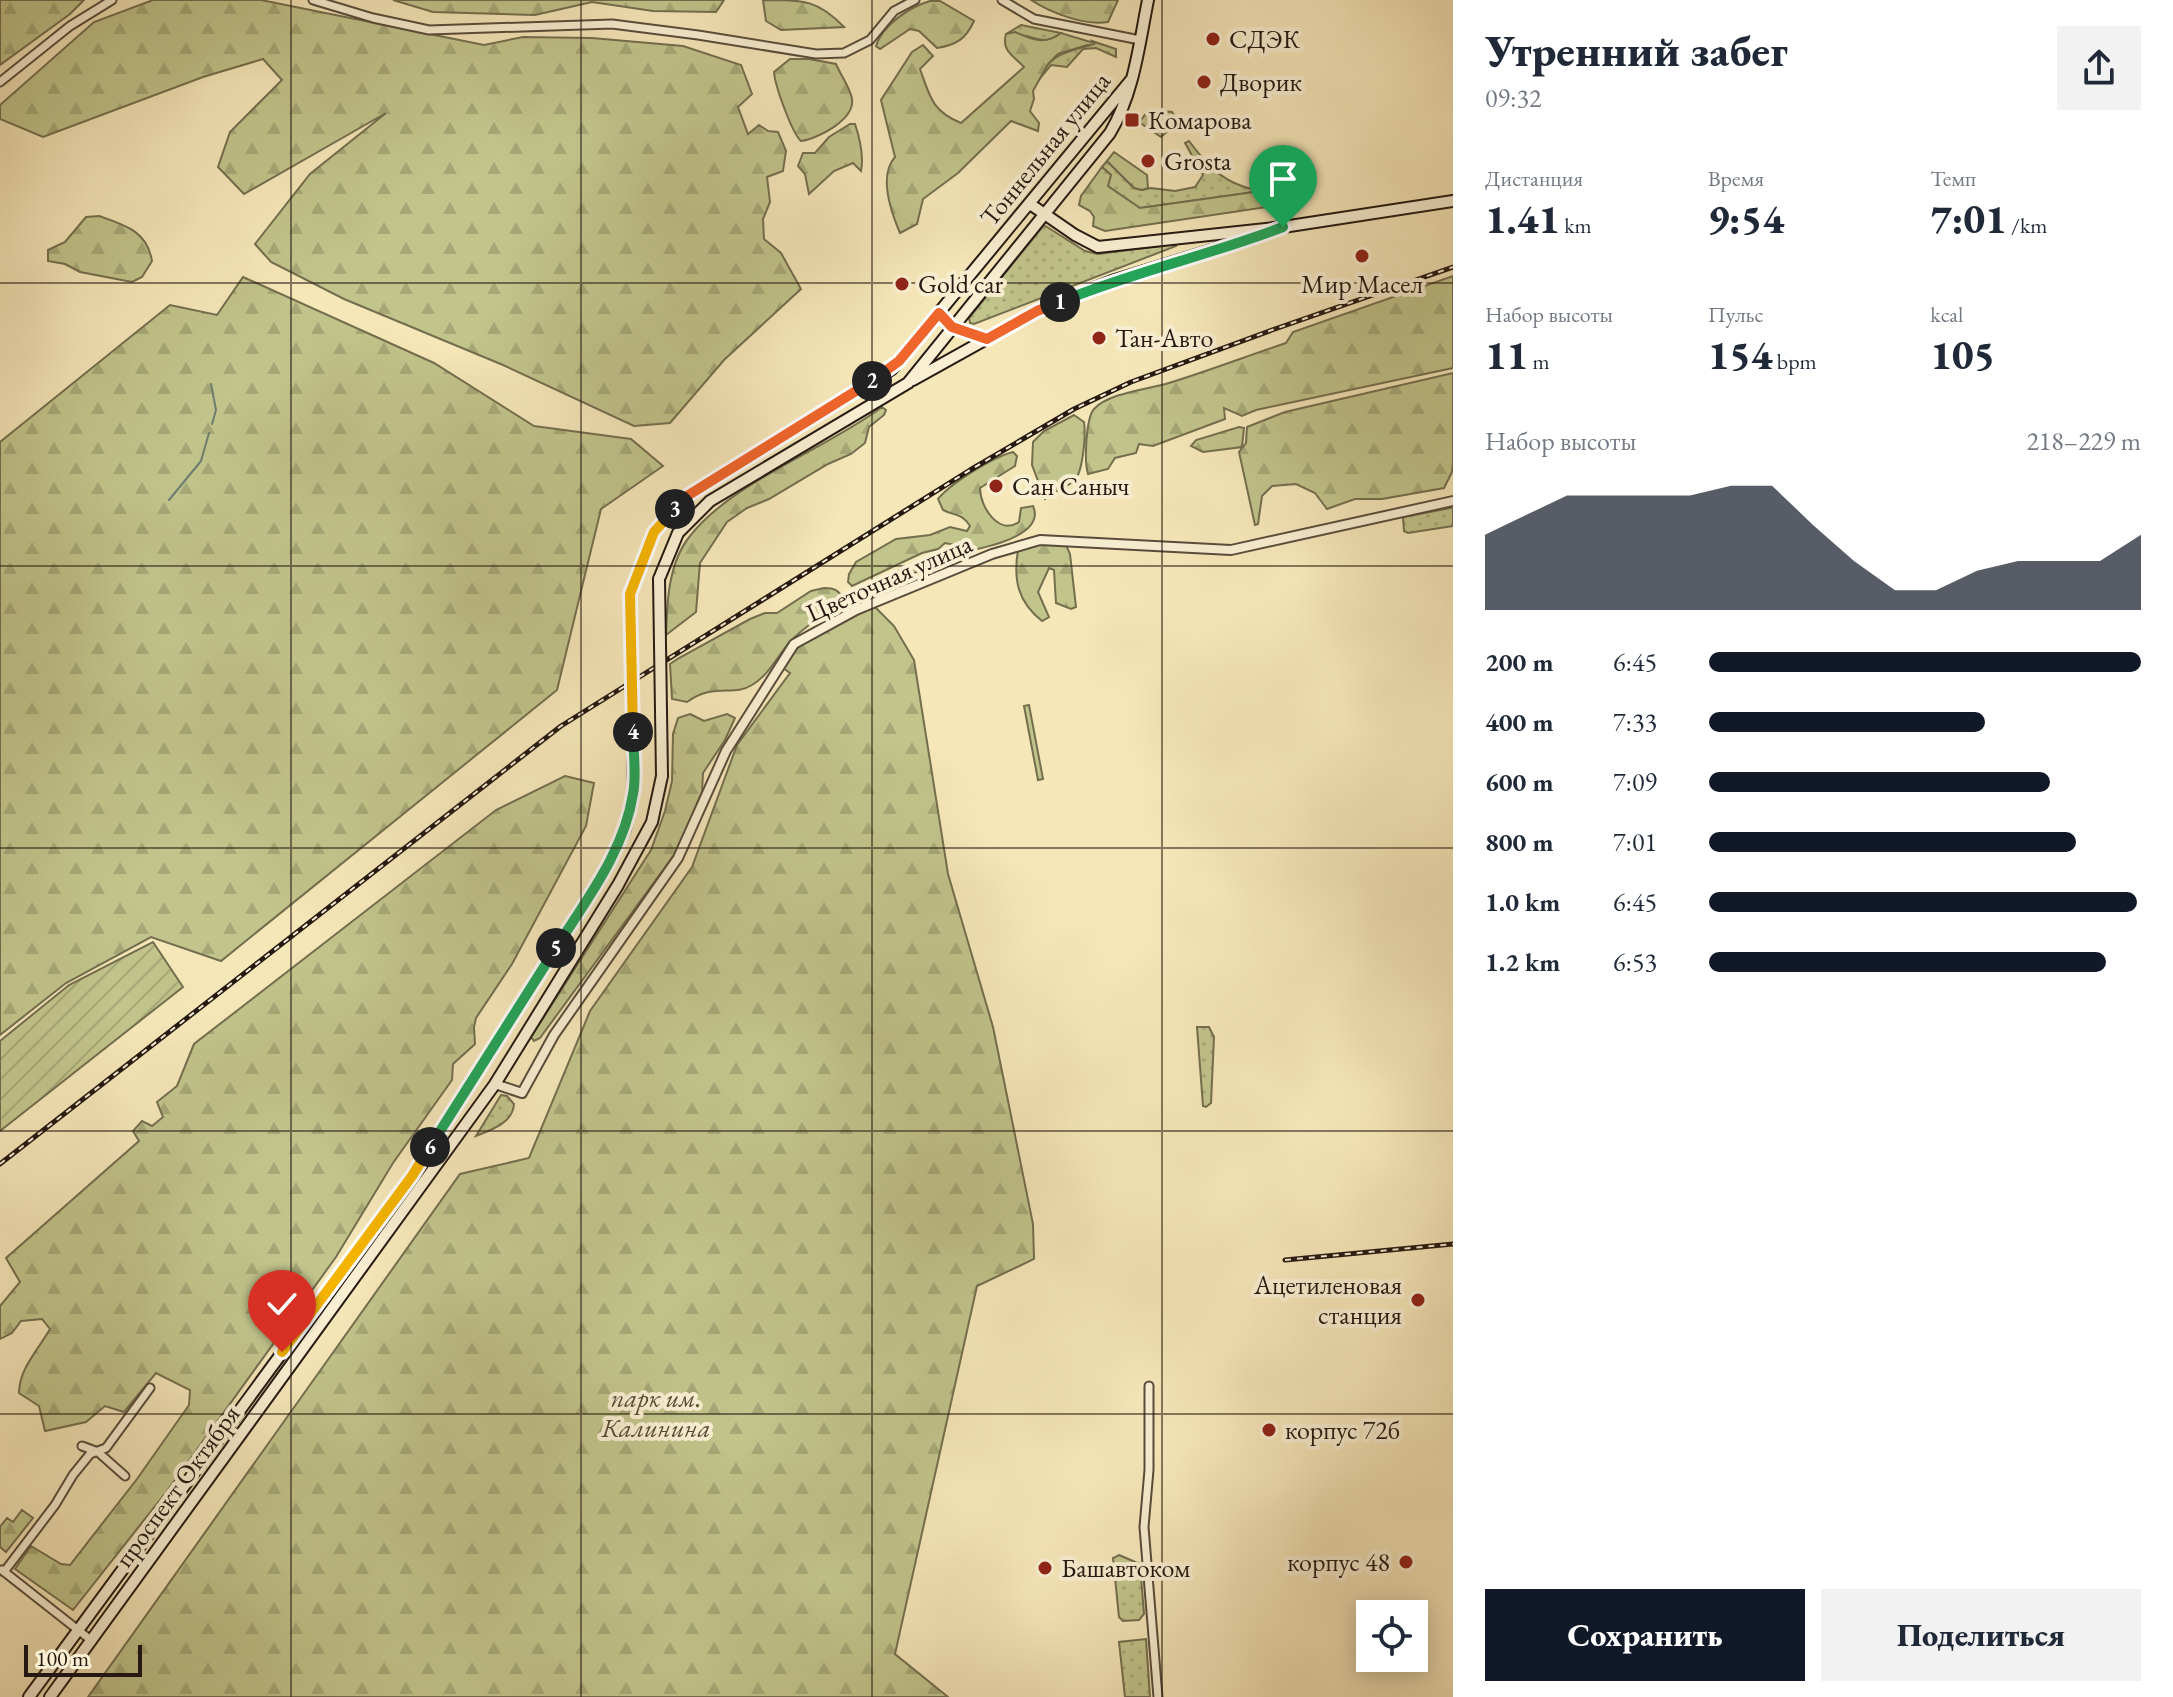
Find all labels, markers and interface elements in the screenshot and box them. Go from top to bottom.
place label: СДЭК [1229,22,1301,56]
text: Утренний забег [1485,22,1788,79]
button: share [2057,26,2141,110]
marker: СДЭК [1204,30,1222,48]
street label: Тоннельная улица [972,64,1118,233]
place label: Дворик [1220,65,1302,99]
marker: Дворик [1195,73,1213,91]
text: 09:32 [1485,81,1541,115]
place label: Комарова [1148,103,1252,137]
marker: Комарова [1123,111,1141,129]
place label: Grosta [1164,144,1232,178]
pin [1249,145,1317,227]
marker: Grosta [1139,152,1157,170]
icon: arrive [1261,157,1305,201]
text: Дистанция [1485,164,1583,193]
text: Время [1708,164,1764,193]
text: Темп [1930,164,1976,193]
text: 1.41 [1485,193,1560,245]
text: 9:54 [1708,193,1784,245]
text: 7:01 [1930,193,2007,245]
text: km [1560,211,1592,240]
text: /km [2007,211,2047,240]
marker: Мир Масел [1353,247,1371,265]
place label: Gold car [918,267,1004,301]
place label: Мир Масел [1301,267,1423,301]
marker: Gold car [893,275,911,293]
pin: 1 [1040,282,1080,322]
text: 1 [1054,287,1066,316]
text: Набор высоты [1485,300,1613,329]
text: Пульс [1708,300,1763,329]
text: kcal [1930,300,1963,329]
place label: Тан-Авто [1115,321,1213,355]
marker: Тан-Авто [1090,329,1108,347]
text: 11 [1485,329,1528,381]
text: 154 [1708,329,1772,381]
text: 105 [1930,329,1995,381]
text: m [1528,347,1550,376]
text: bpm [1772,347,1817,376]
pin: 2 [852,361,892,401]
text: 2 [866,366,878,395]
text: Набор высоты [1485,424,1636,458]
text: 218–229 m [2026,424,2141,458]
place label: Сан Саныч [1012,469,1130,503]
marker: Сан Саныч [987,477,1005,495]
pin: 3 [655,489,695,529]
text: 3 [669,494,681,523]
street label: Цветочная улица [801,526,978,630]
text: 200 m [1485,645,1553,679]
text: 6:45 [1613,645,1657,679]
text: 400 m [1485,705,1553,739]
text: 7:33 [1613,705,1657,739]
pin: 4 [613,712,653,752]
text: 4 [627,717,639,746]
text: 600 m [1485,765,1553,799]
text: 7:09 [1613,765,1657,799]
text: 800 m [1485,825,1553,859]
text: 7:01 [1613,825,1657,859]
text: 1.0 km [1485,885,1560,919]
text: 6:45 [1613,885,1657,919]
pin: 5 [536,928,576,968]
text: 5 [550,933,562,962]
text: 1.2 km [1485,945,1560,979]
text: 6:53 [1613,945,1657,979]
pin: 6 [410,1127,450,1167]
text: 6 [424,1132,436,1161]
place label: Ацетиленовая станция [1253,1268,1402,1332]
pin [248,1270,316,1352]
icon: check [260,1282,304,1326]
marker: Ацетиленовая станция [1409,1291,1427,1309]
park label: парк им. Калинина [600,1381,711,1445]
street label: проспект Октября [107,1398,247,1574]
place label: корпус 72б [1285,1413,1400,1447]
marker: корпус 72б [1260,1421,1278,1439]
place label: корпус 48 [1287,1545,1390,1579]
place label: Башавтоком [1061,1551,1190,1585]
marker: корпус 48 [1397,1553,1415,1571]
marker: Башавтоком [1036,1559,1054,1577]
button: Сохранить [1485,1589,1805,1681]
button: Поделиться [1821,1589,2141,1681]
map controls [1356,1600,1428,1672]
button: locate [1356,1600,1428,1672]
scale bar [24,1641,142,1677]
text: 100 m [36,1644,89,1673]

